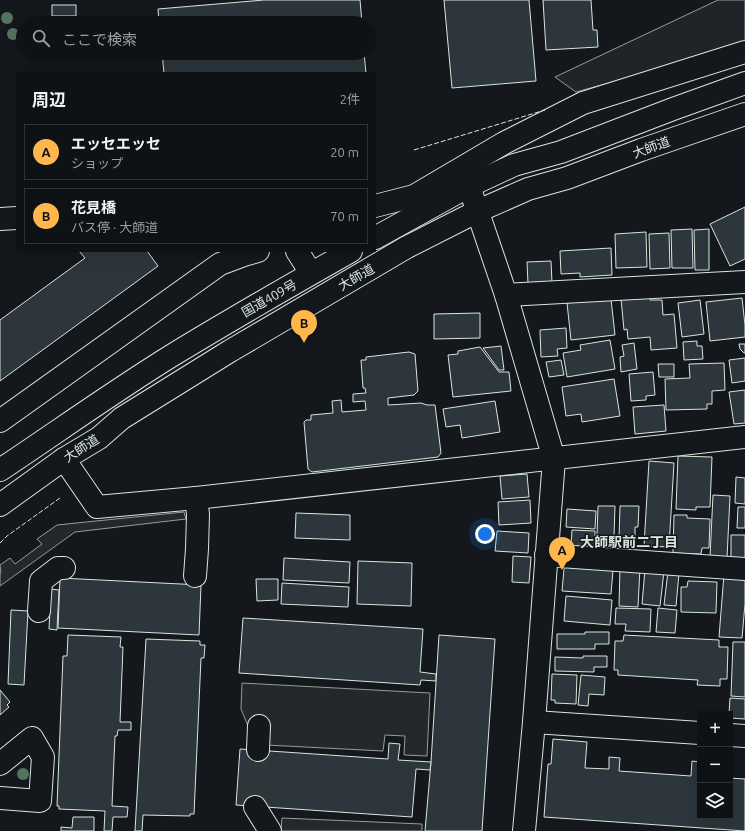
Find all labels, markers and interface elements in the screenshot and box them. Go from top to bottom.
search box [16,16,376,60]
icon: search [30,27,52,49]
text: ここで検索 [62,31,137,48]
text: 周辺 [32,90,66,109]
text: 2件 [340,92,360,106]
street label: 大師道 [630,134,672,160]
text: エッセエッセ [71,135,161,152]
text: A [41,145,51,159]
text: 20 m [330,145,359,159]
text: ショップ [71,156,123,170]
text: 花見橋 [71,199,116,216]
text: B [42,209,50,223]
text: 70 m [330,209,359,223]
text: バス停 · 大師道 [71,220,158,234]
street label: 大師道 [336,261,376,293]
street label: 国道409号 [239,277,299,319]
pin: B [291,310,317,343]
street label: 大師道 [61,432,101,464]
your location [475,524,495,544]
district label: 大師駅前二丁目 [580,534,678,550]
pin: A [549,537,575,570]
map controls [697,711,733,819]
button: + [697,711,733,747]
button: − [697,747,733,783]
button: layers [697,783,733,819]

